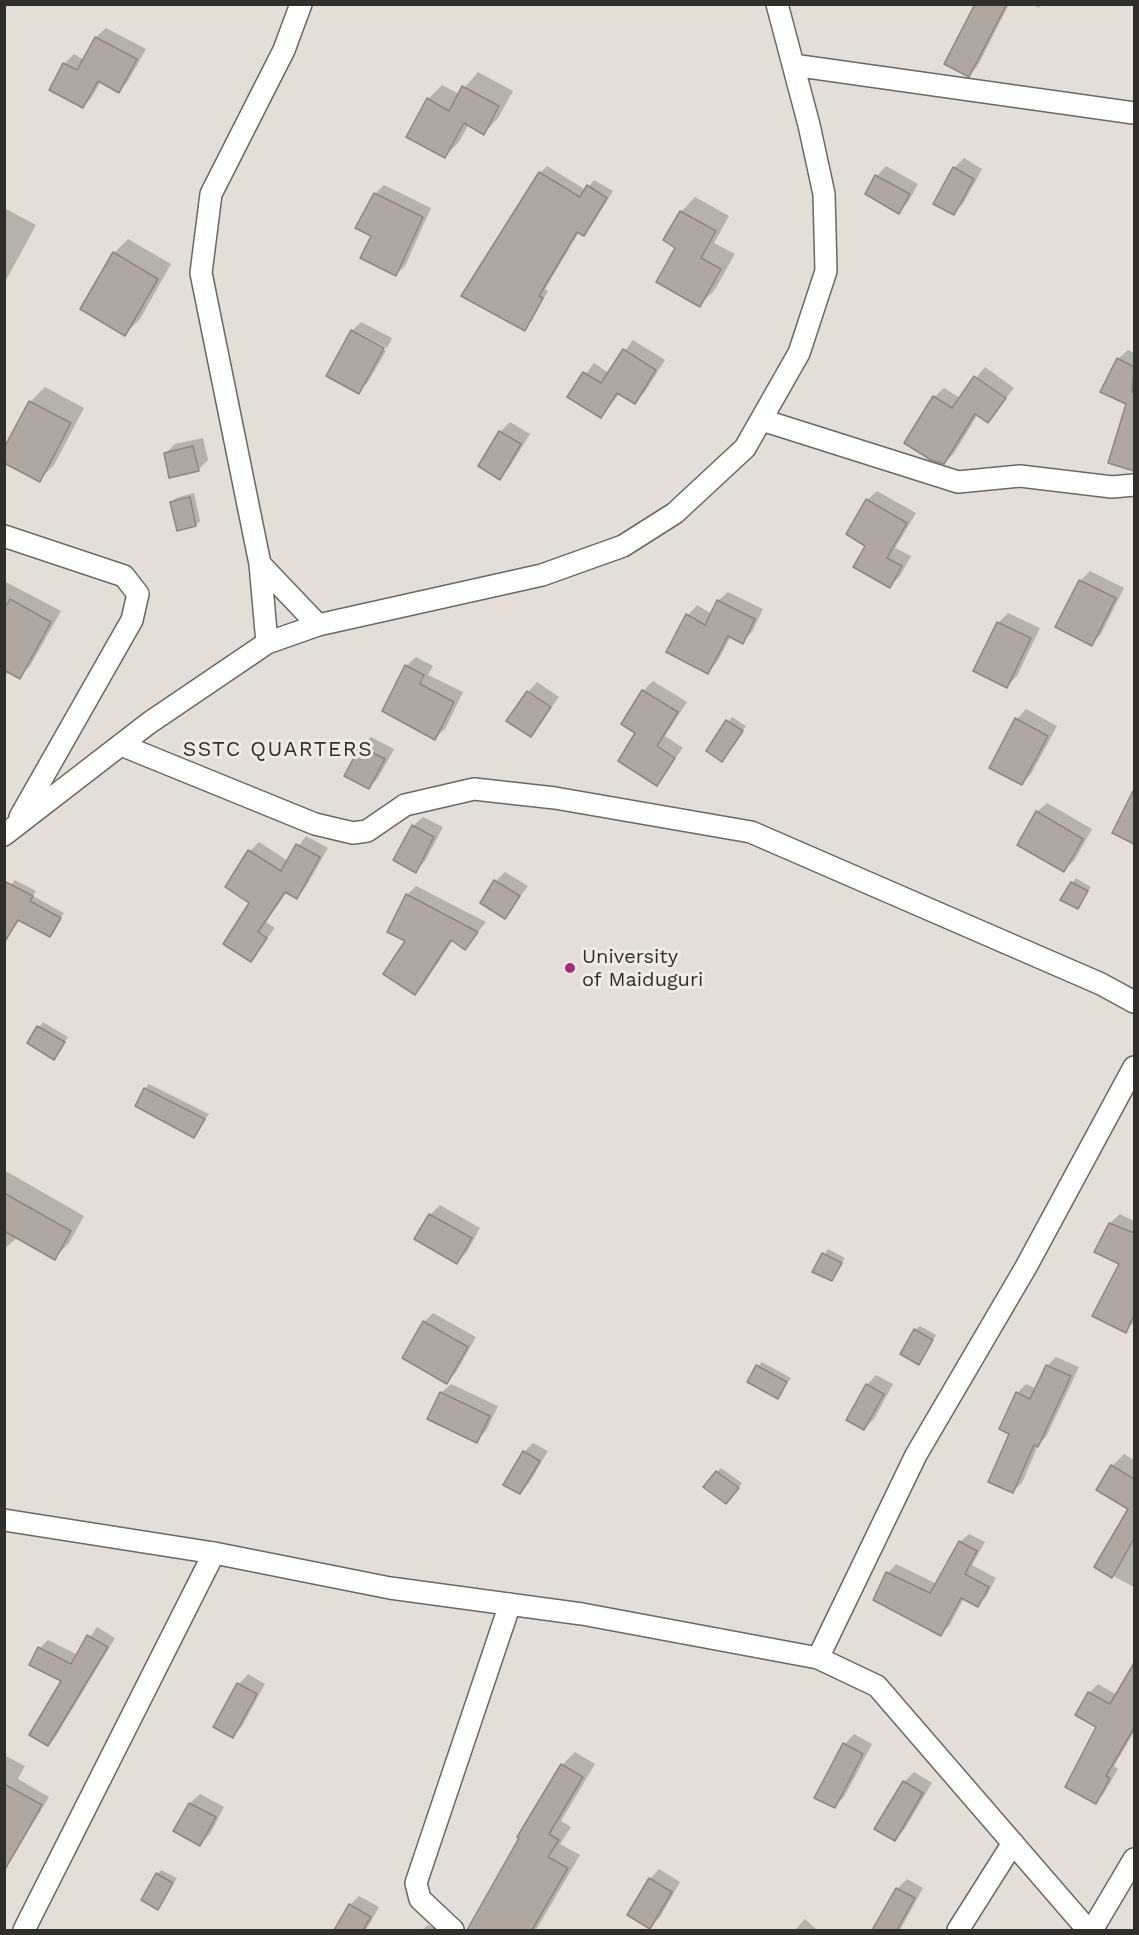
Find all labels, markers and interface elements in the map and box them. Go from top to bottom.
district label: SSTC QUARTERS [183,737,373,763]
place label: University of Maiduguri [582,945,703,992]
marker: University of Maiduguri [563,961,577,975]

